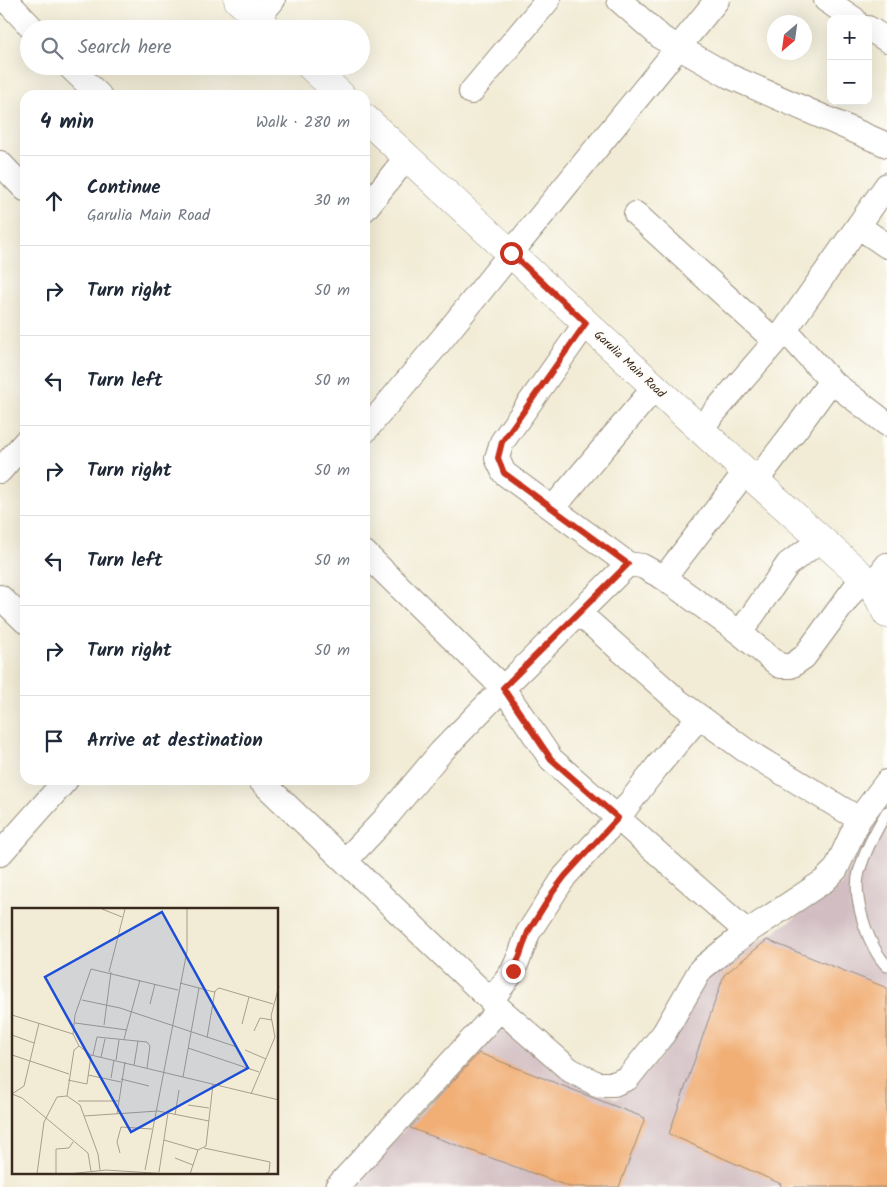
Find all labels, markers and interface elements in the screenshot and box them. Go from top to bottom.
north arrow [767,15,812,60]
map controls [827,15,872,105]
button: + [827,15,872,60]
search box [20,20,370,75]
text: Search here [78,33,172,63]
icon: search [38,34,66,62]
button: − [827,60,872,105]
text: 4 min [40,106,94,139]
text: Walk · 280 m [256,110,350,135]
text: Continue [87,173,160,203]
icon: ahead [40,187,68,215]
text: 30 m [314,188,350,213]
text: Garulia Main Road [87,203,210,228]
route start [500,242,523,265]
text: Turn right [87,276,172,306]
icon: right [40,277,68,305]
text: 50 m [314,278,350,303]
street label: Garulia Main Road [589,326,671,403]
text: Turn left [87,366,162,396]
icon: left [40,367,68,395]
text: 50 m [314,368,350,393]
text: Turn right [87,456,172,486]
icon: right [40,457,68,485]
text: 50 m [314,458,350,483]
text: Turn left [87,546,162,576]
icon: left [40,547,68,575]
text: 50 m [314,548,350,573]
text: Turn right [87,636,172,666]
icon: right [40,637,68,665]
text: 50 m [314,638,350,663]
text: Arrive at destination [87,726,263,756]
icon: arrive [40,727,68,755]
inset map [12,908,279,1174]
route end [502,960,525,983]

